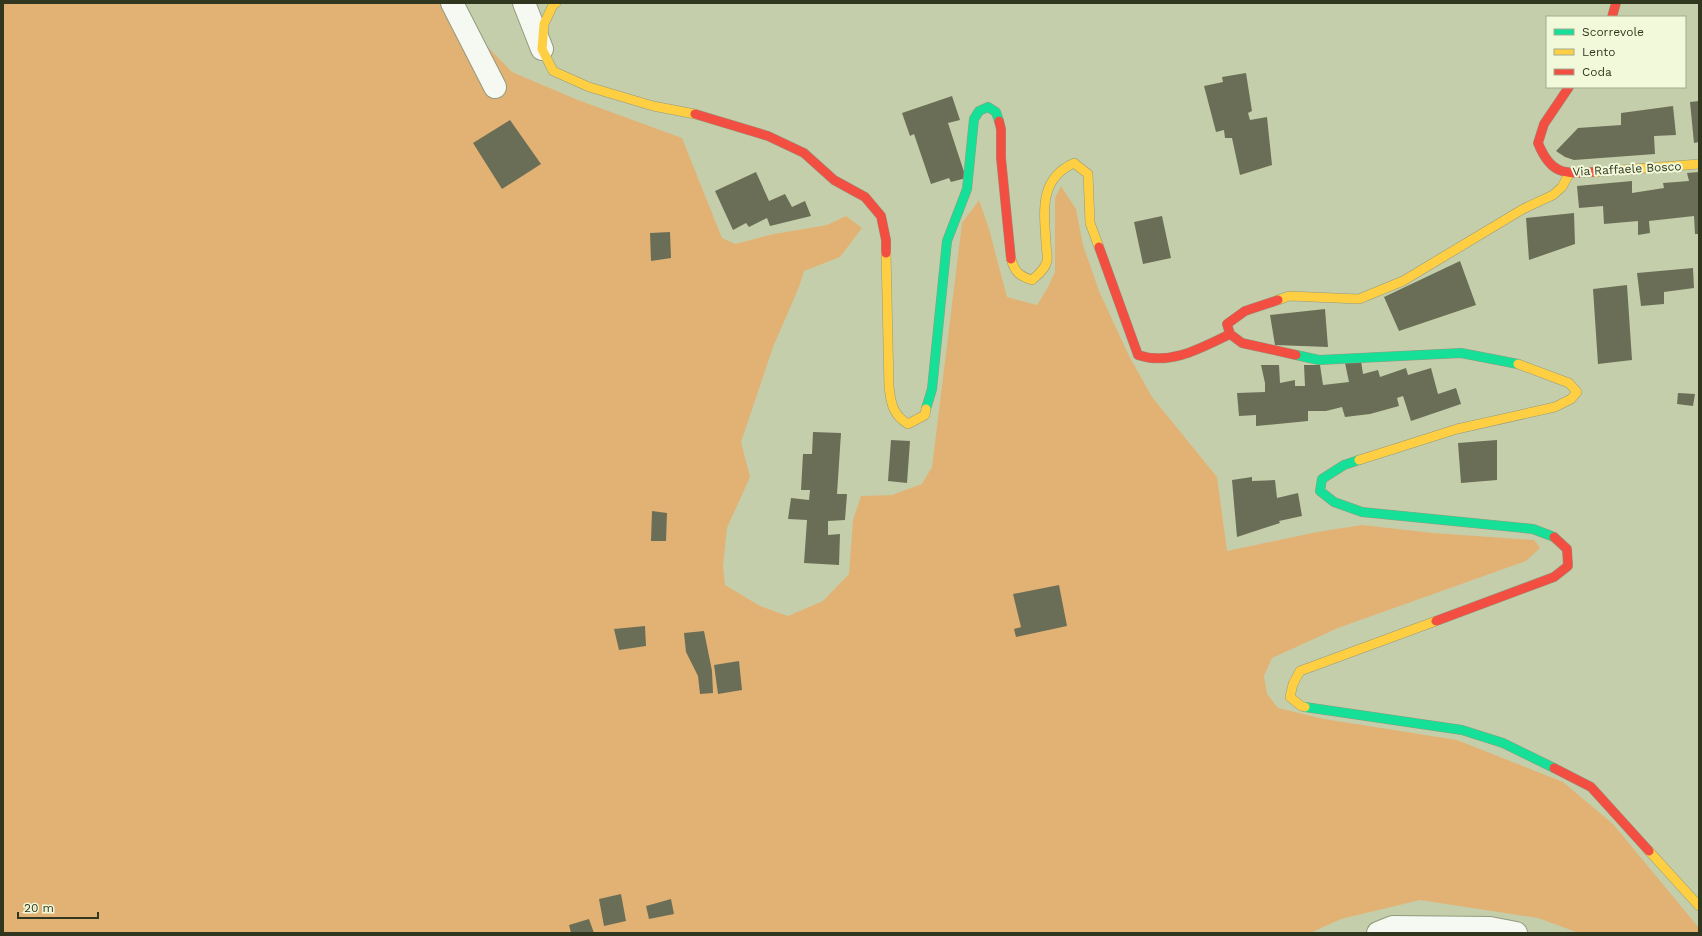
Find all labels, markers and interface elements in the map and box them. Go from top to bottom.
legend [1546,16,1686,88]
text: Scorrevole [1582,25,1644,39]
text: Lento [1582,45,1616,59]
text: Coda [1582,65,1612,79]
street label: Via Raffaele Bosco [1572,159,1682,179]
scale bar [18,894,98,920]
text: 20 m [24,901,54,915]

